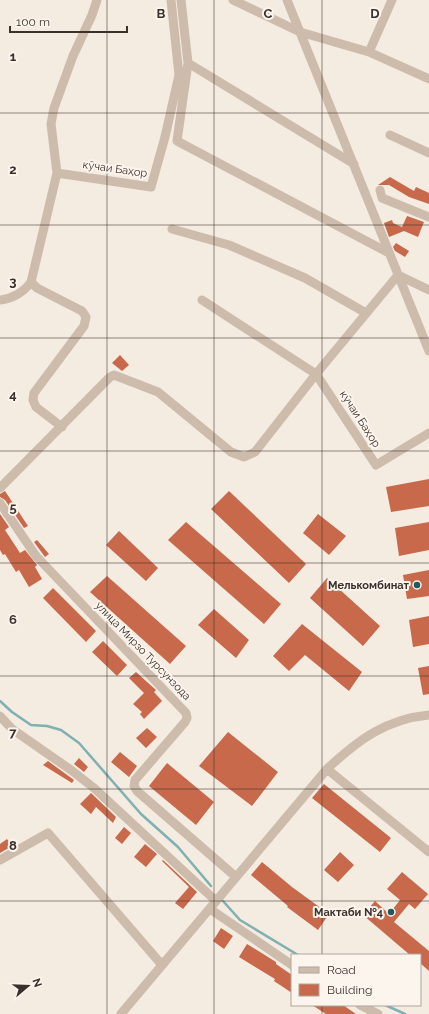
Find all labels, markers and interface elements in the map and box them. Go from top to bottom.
text: B [157,6,166,21]
text: C [264,6,273,21]
text: D [370,6,380,21]
scale bar [10,8,127,34]
text: 100 m [16,15,50,29]
text: 1 [10,49,17,64]
street label: кӯчаи Баҳор [82,158,148,180]
text: 2 [9,162,17,177]
text: 3 [9,274,17,289]
text: 4 [9,387,17,402]
street label: кӯчаи Баҳор [337,388,383,450]
text: 5 [9,500,17,515]
place label: Мелькомбинат [328,579,410,592]
marker: Мелькомбинат [412,580,422,590]
street label: улица Мирзо Турсунзода [93,599,193,703]
text: 6 [9,612,17,627]
text: 7 [9,725,17,740]
text: 8 [9,838,17,853]
place label: Мактаби №4 [314,906,383,919]
marker: Мактаби №4 [386,907,396,917]
legend [291,954,421,1006]
text: Road [327,963,356,977]
north arrow [8,966,48,1006]
text: N [29,977,44,989]
text: Building [327,983,373,997]

